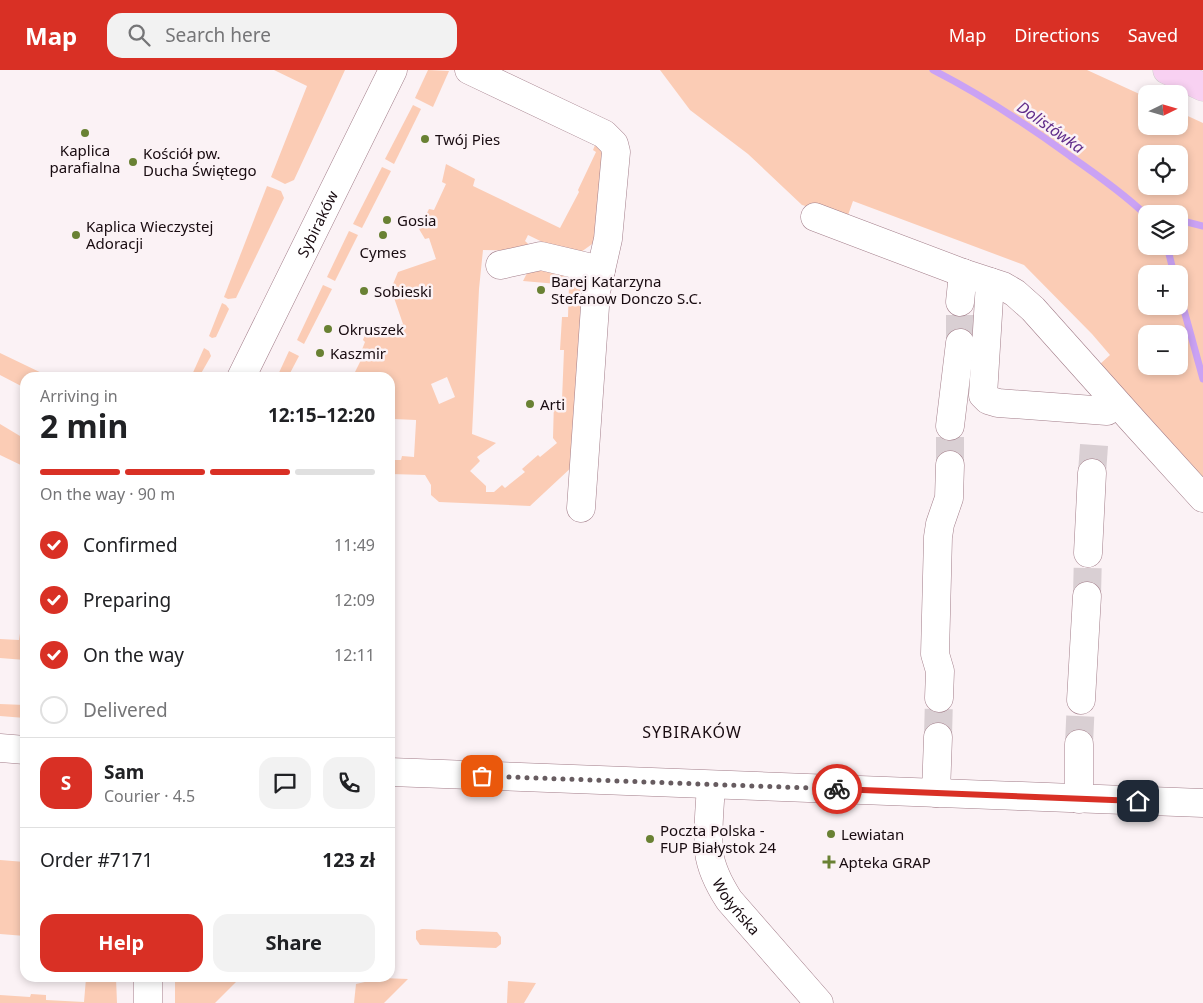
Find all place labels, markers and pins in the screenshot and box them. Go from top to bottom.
marker: Kaplica parafialna [79,127,91,139]
place label: Twój Pies [435,129,500,149]
marker: Twój Pies [419,133,431,145]
place label: Kaplica parafialna [50,140,120,177]
place label: Kościół pw. Ducha Świętego [143,143,257,180]
marker: Kościół pw. Ducha Świętego [127,156,139,168]
place label: Gosia [397,210,436,230]
marker: Gosia [381,214,393,226]
place label: Kaplica Wieczystej Adoracji [86,216,213,253]
marker: Kaplica Wieczystej Adoracji [70,229,82,241]
marker: Cymes [377,229,389,241]
place label: Cymes [360,242,406,262]
place label: Barej Katarzyna Stefanow Donczo S.C. [551,271,702,308]
place label: Sobieski [374,281,432,301]
marker: Barej Katarzyna Stefanow Donczo S.C. [535,284,547,296]
marker: Sobieski [358,285,370,297]
place label: Okruszek [338,319,404,339]
marker: Okruszek [322,323,334,335]
place label: Kaszmir [330,343,386,363]
marker: Kaszmir [314,347,326,359]
place label: Arti [540,394,565,414]
marker: Arti [524,398,536,410]
pin [461,755,503,797]
pin [1117,780,1159,822]
place label: Poczta Polska - FUP Białystok 24 [660,820,776,857]
place label: Lewiatan [841,824,904,844]
marker: Lewiatan [825,828,837,840]
marker: Poczta Polska - FUP Białystok 24 [644,833,656,845]
place label: Apteka GRAP [839,852,931,872]
marker: Apteka GRAP [823,856,835,868]

